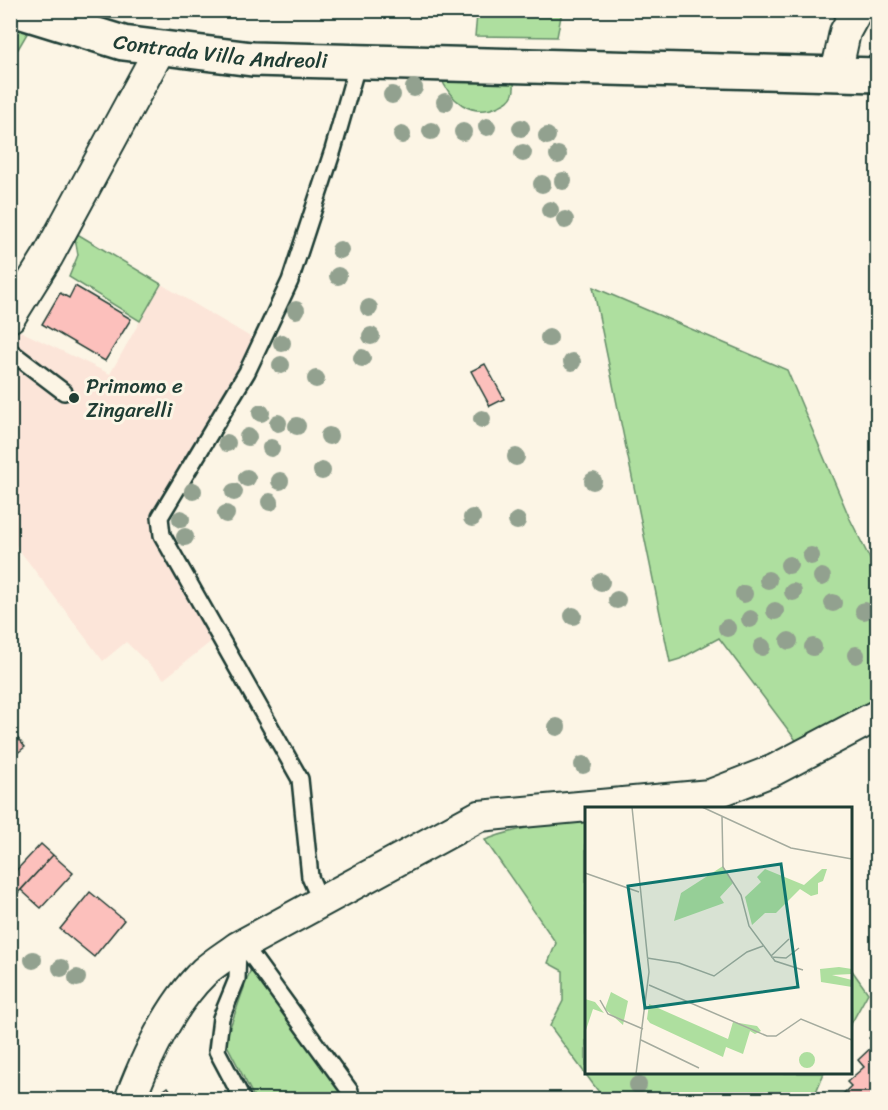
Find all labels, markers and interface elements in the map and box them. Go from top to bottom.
street label: Contrada Villa Andreoli [109,22,329,80]
place label: Primomo e Zingarelli [86,367,183,429]
marker: Primomo e Zingarelli [67,391,81,405]
inset map [585,807,852,1074]

